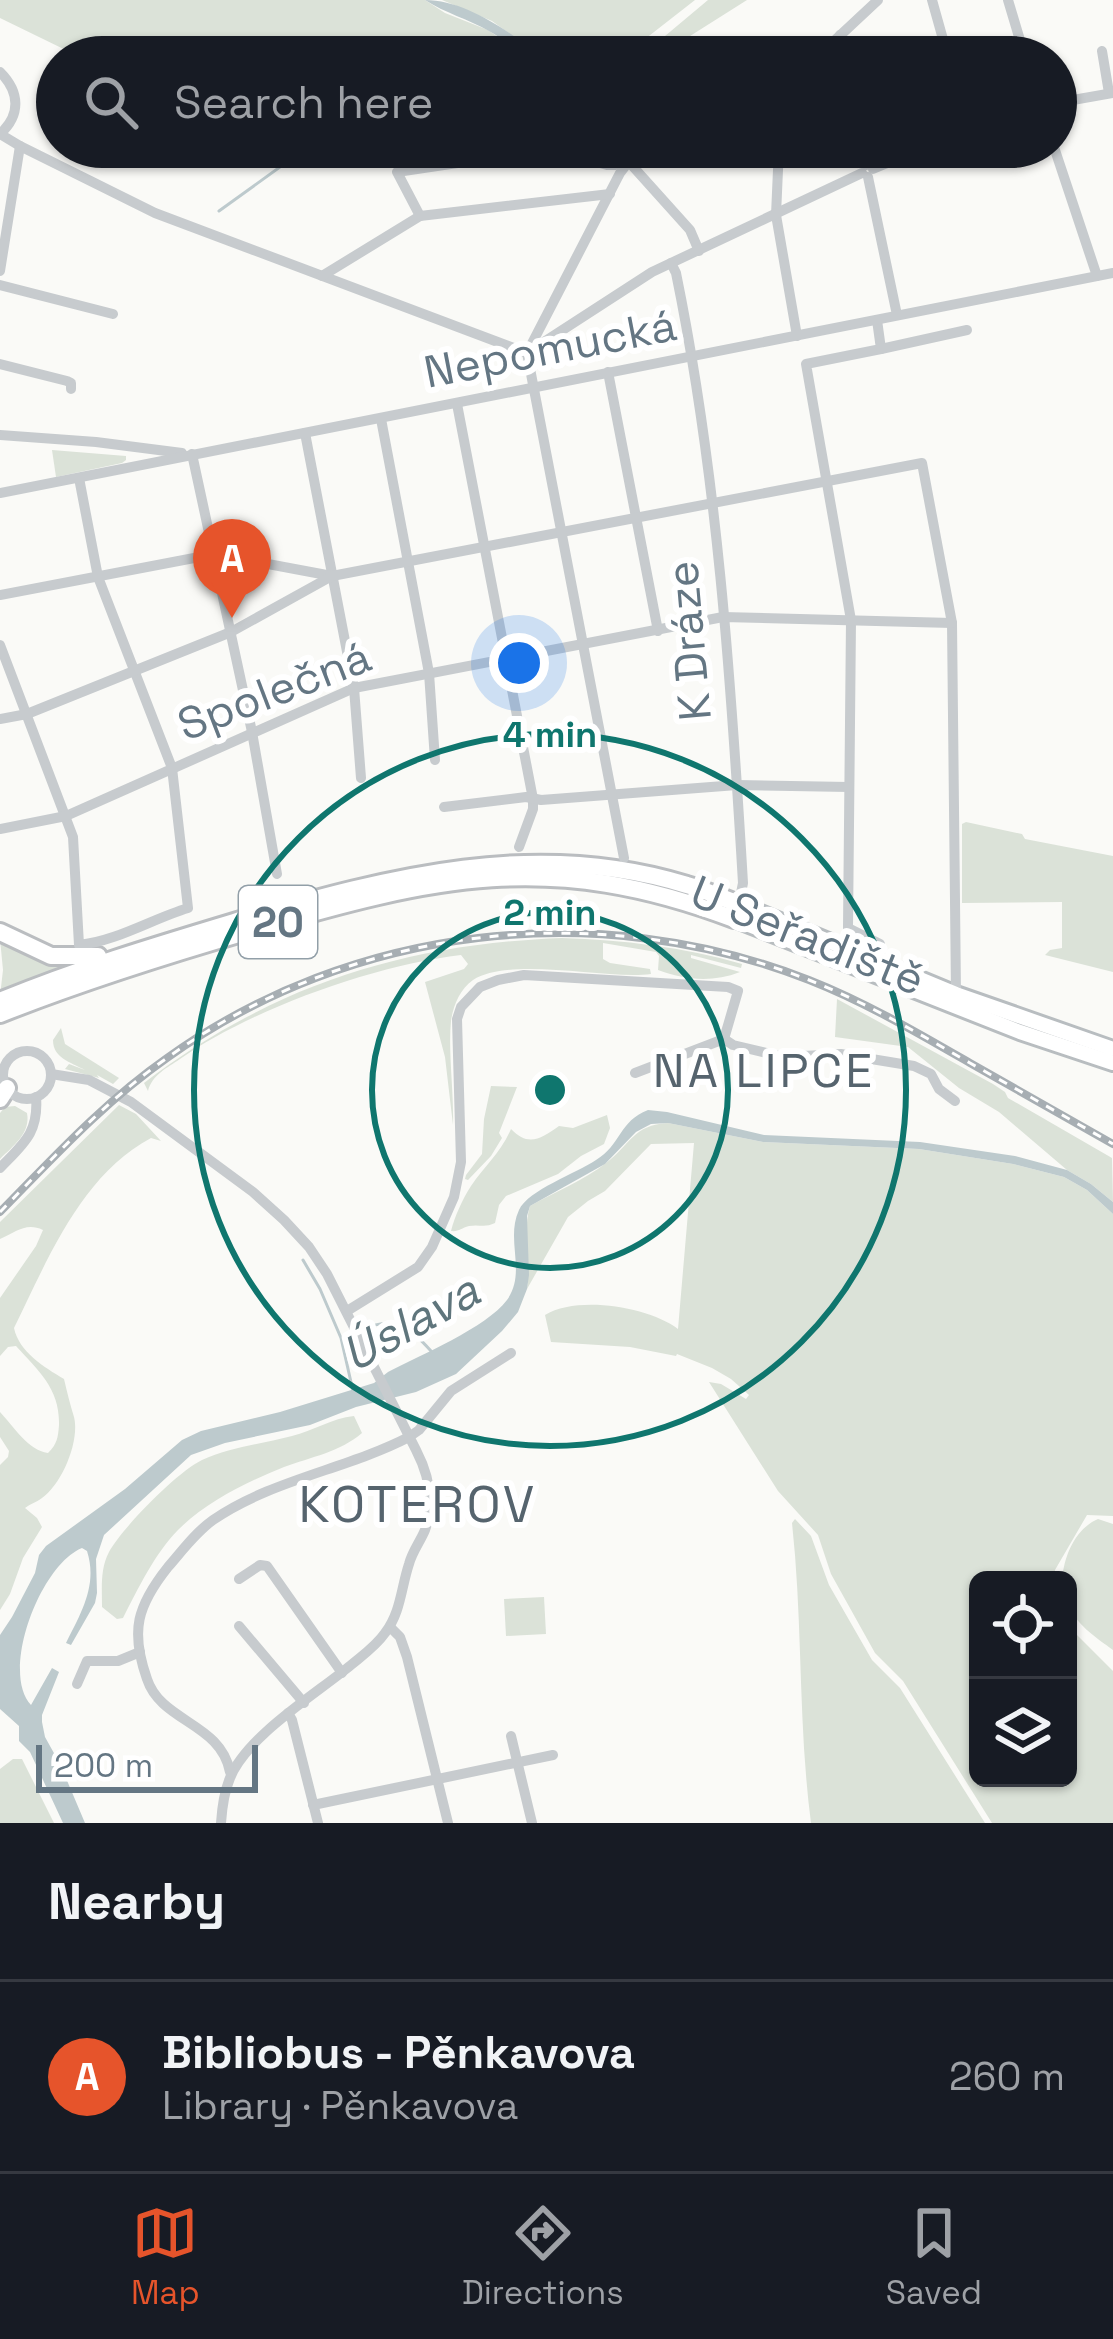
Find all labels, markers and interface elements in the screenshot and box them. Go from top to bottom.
search box [36,36,1077,168]
icon: search [78,69,144,135]
text: Search here [174,74,433,131]
street label: Nepomucká [419,296,681,401]
pin: A [193,519,271,618]
street label: K Dráze [653,559,724,723]
street label: Společná [169,628,379,753]
your location [489,633,549,693]
text: 4 min [503,712,597,758]
street label: U Seřadiště [683,863,933,1008]
road number: 20 [239,886,317,958]
text: 2 min [503,890,597,936]
district label: NA LIPCE [653,1040,875,1101]
centre of rings [529,1069,571,1111]
water label: Úslava [331,1260,490,1385]
district label: KOTEROV [299,1472,537,1537]
map controls [969,1571,1077,1787]
button: locate [969,1571,1077,1679]
button: layers [969,1679,1077,1787]
scale bar [36,1739,258,1792]
text: 200 m [54,1745,153,1787]
text: Nearby [48,1869,225,1934]
text: Bibliobus - Pěnkavova [162,2024,635,2081]
text: A [75,2052,99,2101]
text: 260 m [949,2052,1065,2101]
text: Library · Pěnkavova [162,2081,518,2130]
tab: Map [131,2200,200,2314]
tab: Directions [462,2200,624,2314]
tab: Saved [886,2200,982,2314]

